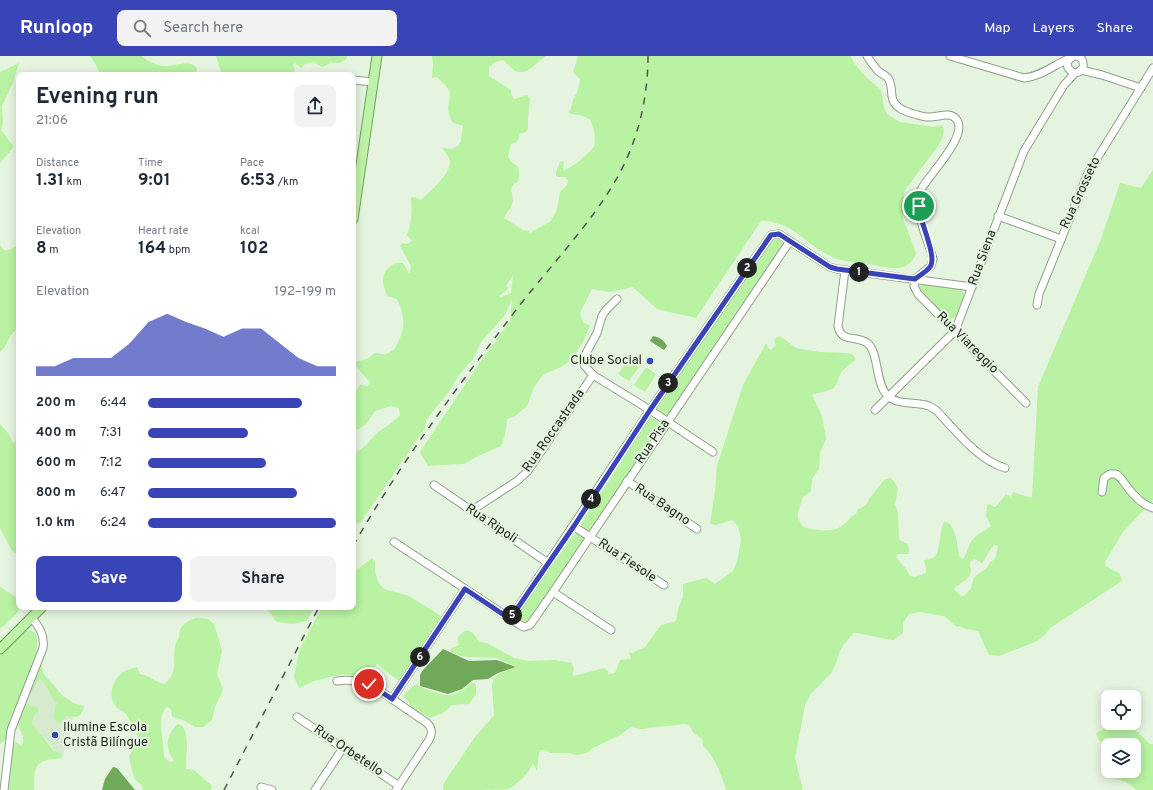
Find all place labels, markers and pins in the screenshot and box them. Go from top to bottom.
pin [902,189,936,223]
pin: 2 [737,258,757,278]
pin: 1 [849,262,869,282]
place label: Clube Social [570,353,642,369]
marker: Clube Social [645,356,655,366]
pin: 3 [658,373,678,393]
pin: 4 [581,489,601,509]
pin: 5 [502,605,522,625]
pin: 6 [410,647,430,667]
pin [352,667,386,701]
place label: Ilumine Escola Cristã Bilíngue [63,720,148,751]
marker: Ilumine Escola Cristã Bilíngue [50,730,60,740]

